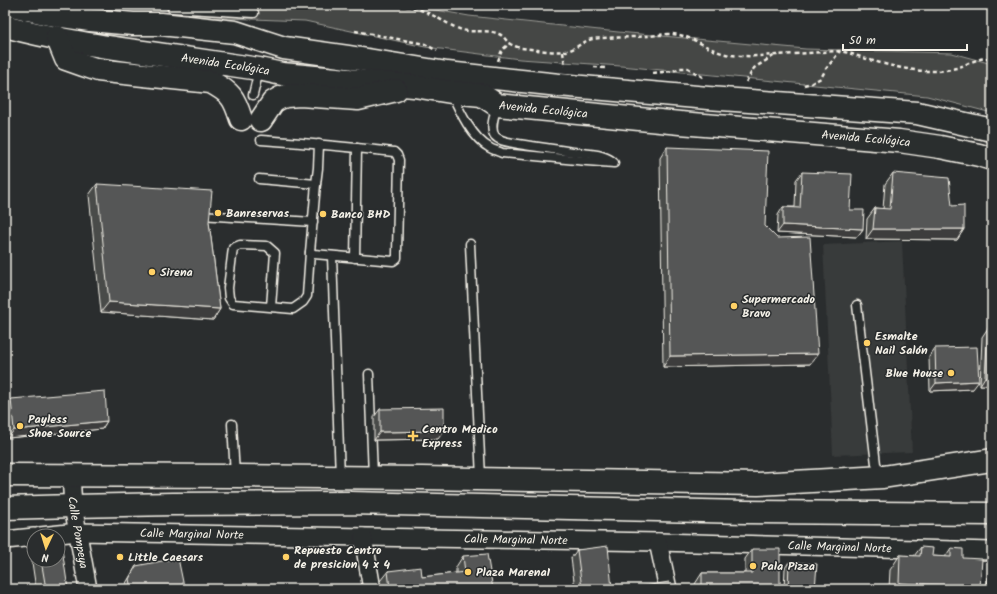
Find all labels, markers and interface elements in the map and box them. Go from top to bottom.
scale bar [843,26,967,52]
text: 50 m [849,31,876,50]
street label: Avenida Ecológica [180,49,272,81]
street label: Avenida Ecológica [498,96,589,124]
street label: Avenida Ecológica [821,126,912,153]
place label: Banreservas [226,204,289,223]
place label: Banco BHD [331,205,391,224]
marker: Banreservas [213,208,223,218]
marker: Banco BHD [318,209,328,219]
place label: Sirena [160,263,193,282]
marker: Sirena [147,267,157,277]
place label: Supermercado Bravo [742,290,816,323]
marker: Supermercado Bravo [729,301,739,311]
place label: Esmalte Nail Salón [875,327,928,360]
marker: Esmalte Nail Salón [862,338,872,348]
place label: Blue House [885,364,943,383]
marker: Blue House [946,368,956,378]
place label: Payless Shoe Source [28,410,91,443]
place label: Centro Medico Express [422,420,498,453]
marker: Payless Shoe Source [15,421,25,431]
marker: Centro Medico Express [407,430,419,442]
street label: Calle Pompeya [62,496,93,571]
street label: Calle Marginal Norte [140,524,245,545]
north arrow [26,528,66,568]
street label: Calle Marginal Norte [464,530,568,550]
street label: Calle Marginal Norte [787,536,892,558]
place label: Repuesto Centro de presicion 4 x 4 [294,541,391,574]
text: N [41,548,49,566]
place label: Little Caesars [128,548,204,567]
marker: Little Caesars [115,552,125,562]
marker: Repuesto Centro de presicion 4 x 4 [281,552,291,562]
place label: Pala Pizza [761,557,815,576]
marker: Pala Pizza [748,561,758,571]
place label: Plaza Marena1 [476,563,551,582]
marker: Plaza Marena1 [463,567,473,577]

